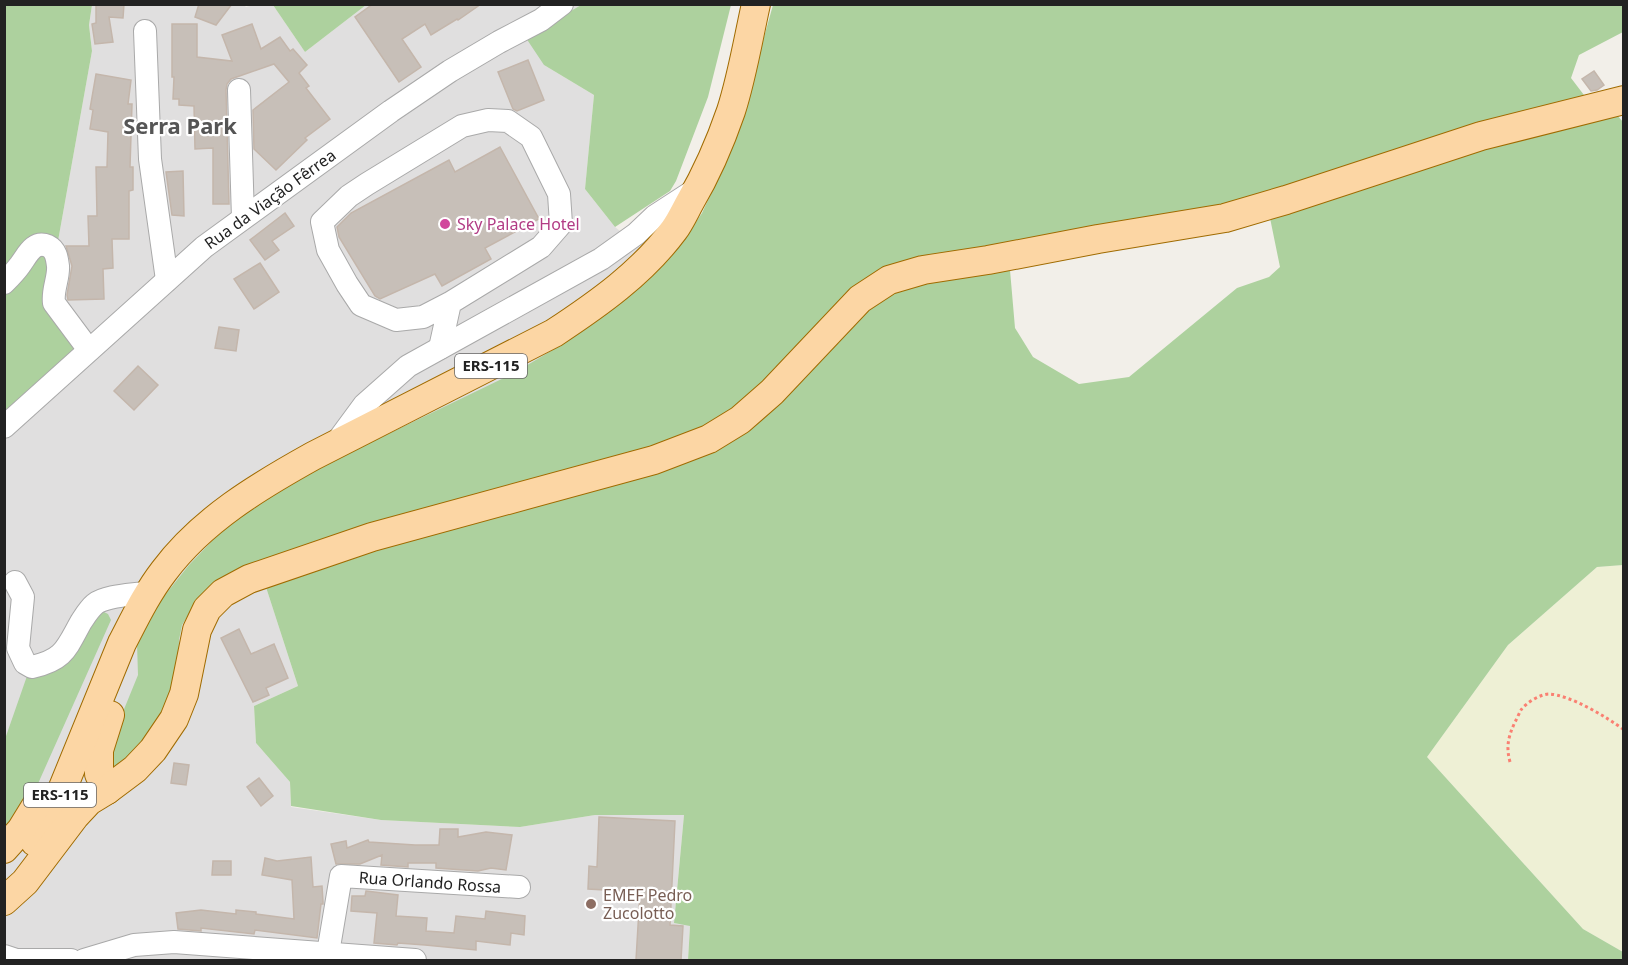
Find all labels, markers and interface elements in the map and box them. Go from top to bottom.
district label: Serra Park [123,110,237,140]
street label: Rua da Viação Fêrrea [200,144,340,254]
place label: Sky Palace Hotel [457,213,580,235]
marker: Sky Palace Hotel [438,217,452,231]
road number: ERS-115 [455,354,527,378]
road number: ERS-115 [24,783,96,807]
street label: Rua Orlando Rossa [358,866,502,898]
place label: EMEF Pedro Zucolotto [603,884,692,924]
marker: EMEF Pedro Zucolotto [584,897,598,911]

